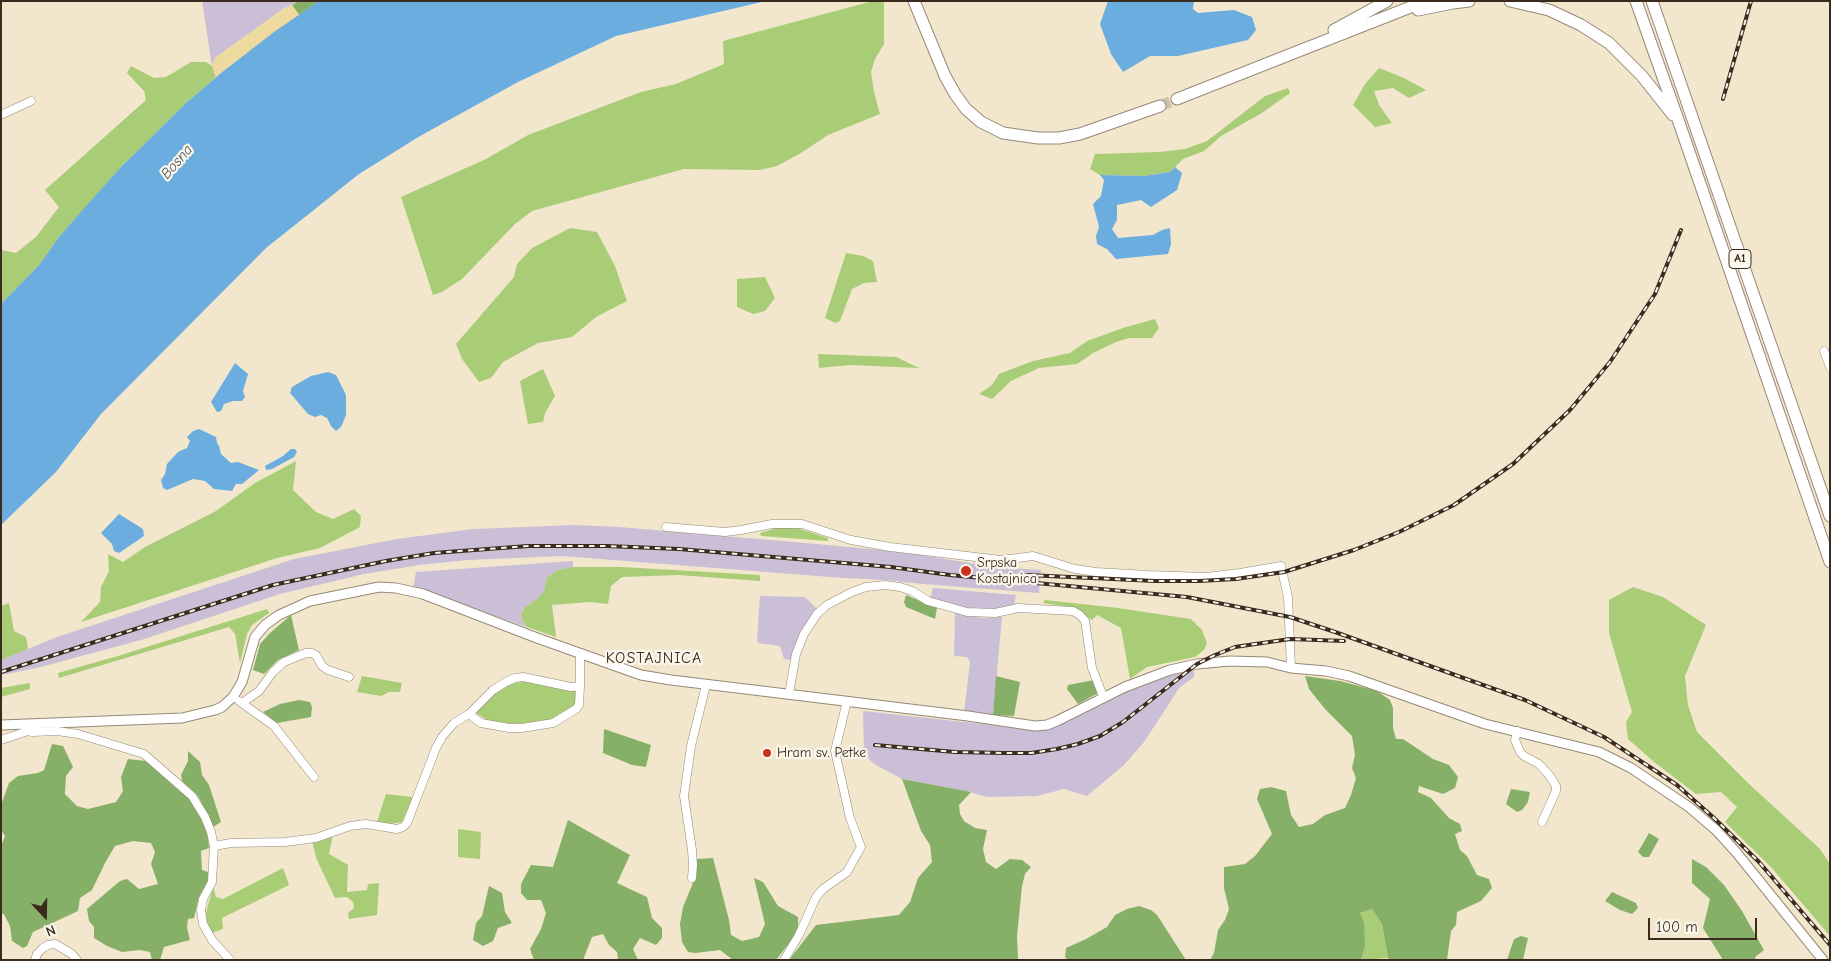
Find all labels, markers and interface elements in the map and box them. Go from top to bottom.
water label: Bosna [157,141,197,183]
road number: A1 [1729,250,1751,268]
place label: Srpska Kostajnica [977,555,1037,588]
marker: Srpska Kostajnica [959,564,973,578]
district label: KOSTAJNICA [605,648,703,668]
place label: Hram sv. Petke [777,745,866,761]
marker: Hram sv. Petke [761,747,773,759]
north arrow [20,891,70,941]
scale bar [1651,908,1760,940]
text: 100 m [1656,918,1698,936]
text: N [43,921,58,940]

